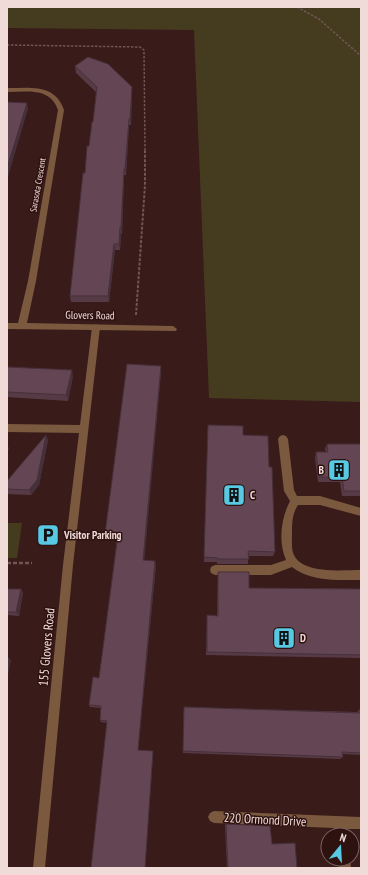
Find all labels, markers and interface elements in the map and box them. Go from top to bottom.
street label: Sarasota Crescent [27,156,48,213]
street label: Glovers Road [65,308,115,322]
building icon: B [326,457,352,483]
place label: B [319,463,325,477]
building icon: C [221,482,247,508]
place label: C [250,488,255,502]
parking icon: Visitor Parking [35,522,61,548]
place label: Visitor Parking [63,528,122,542]
street label: 155 Glovers Road [35,607,58,687]
building icon: D [271,625,297,651]
place label: D [300,631,306,645]
street label: 220 Ormond Drive [223,809,307,830]
north arrow [320,827,360,867]
text: N [338,830,348,845]

